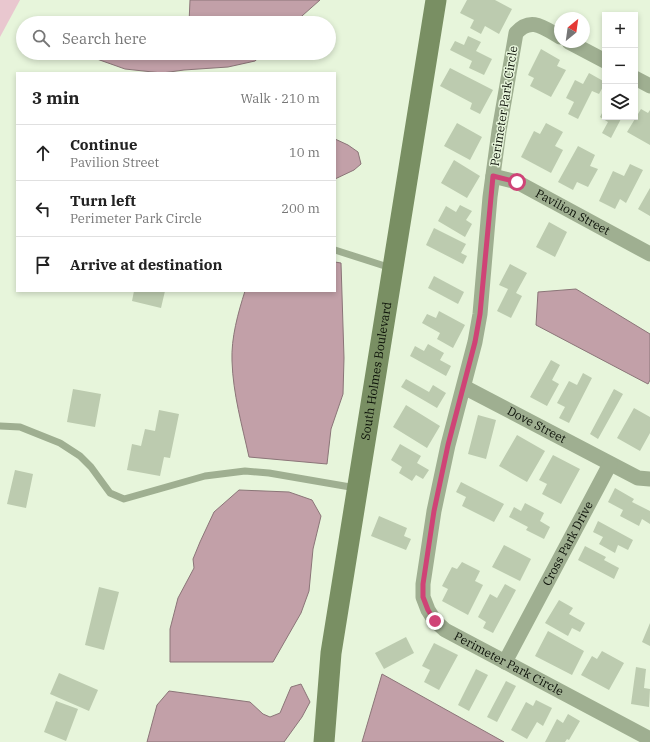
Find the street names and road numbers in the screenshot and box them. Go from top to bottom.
street label: Perimeter Park Circle [487,45,520,167]
street label: Pavilion Street [533,185,613,238]
street label: South Holmes Boulevard [357,301,394,441]
street label: Dove Street [505,403,569,446]
street label: Cross Park Drive [539,499,596,588]
street label: Perimeter Park Circle [452,628,566,699]

